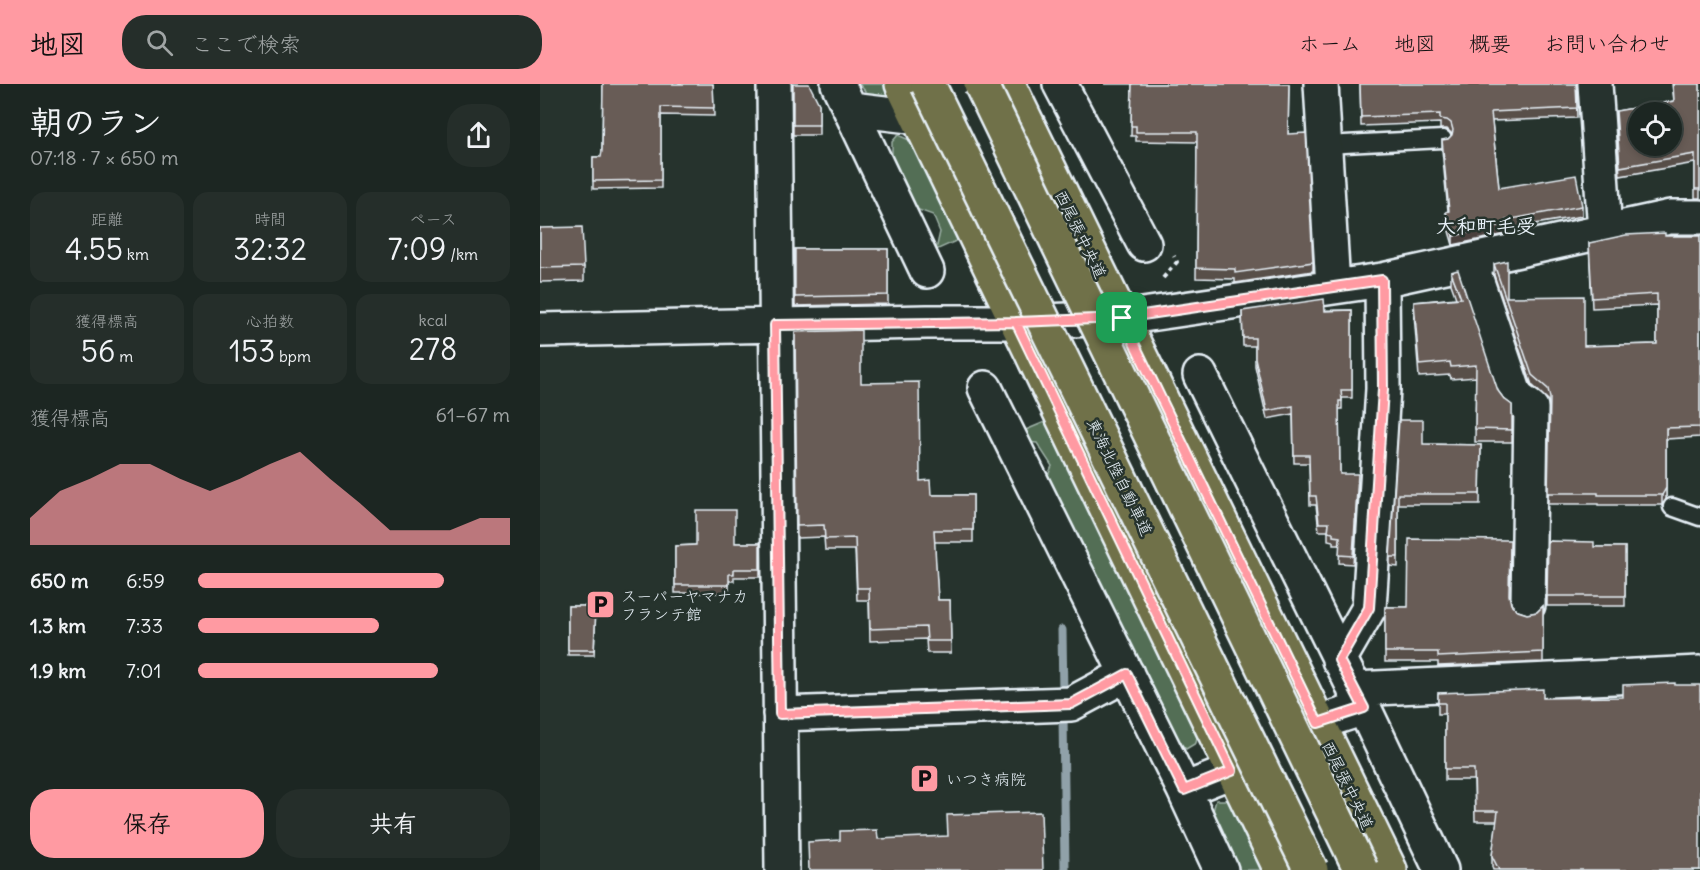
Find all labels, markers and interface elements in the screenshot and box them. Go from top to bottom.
search box [122,15,542,69]
text: 地図 [30,26,86,62]
icon: search [143,26,176,59]
text: ここで検索 [191,30,301,58]
text: ホーム [1299,30,1361,57]
text: 地図 [1394,30,1436,57]
text: 概要 [1469,30,1511,57]
text: お問い合わせ [1544,30,1670,57]
text: 朝のラン [30,101,162,143]
map controls [1628,102,1682,156]
button: locate [1628,102,1682,156]
button: share [447,104,510,167]
text: 07:18 · 7 × 650 m [30,145,179,170]
street label: 西尾張中央道 [1051,186,1111,282]
text: 距離 [91,209,123,229]
text: 時間 [254,209,286,229]
text: ペース [409,209,457,229]
district label: 大和町毛受 [1436,213,1536,238]
text: 4.55 [65,230,123,268]
text: 32:32 [233,230,307,268]
text: 7:09 [388,230,446,268]
text: km [123,244,149,264]
text: /km [446,244,478,264]
pin [1096,292,1147,343]
icon: arrive [1105,301,1138,334]
text: kcal [419,310,447,330]
text: 獲得標高 [75,311,139,331]
text: 心拍数 [246,311,294,331]
text: 278 [409,330,457,368]
text: 56 [81,332,115,370]
text: 153 [229,332,275,370]
text: m [115,346,133,366]
text: bpm [275,346,311,366]
text: 61–67 m [436,402,510,427]
text: 獲得標高 [30,405,110,430]
street label: 東海北陸自動車道 [1083,415,1157,539]
text: 650 m [30,568,89,593]
text: 6:59 [126,568,165,593]
place label: スーパーヤマナカ フランテ館 [621,586,748,624]
parking icon: スーパーヤマナカ フランテ館 [584,589,616,621]
text: 1.3 km [30,613,86,638]
text: 7:33 [126,613,163,638]
text: 1.9 km [30,658,86,683]
text: 7:01 [126,658,161,683]
street label: 西尾張中央道 [1318,737,1378,833]
parking icon: いつき病院 [909,763,941,795]
place label: いつき病院 [946,769,1026,789]
button: 保存 [30,789,264,858]
button: 共有 [276,789,510,858]

